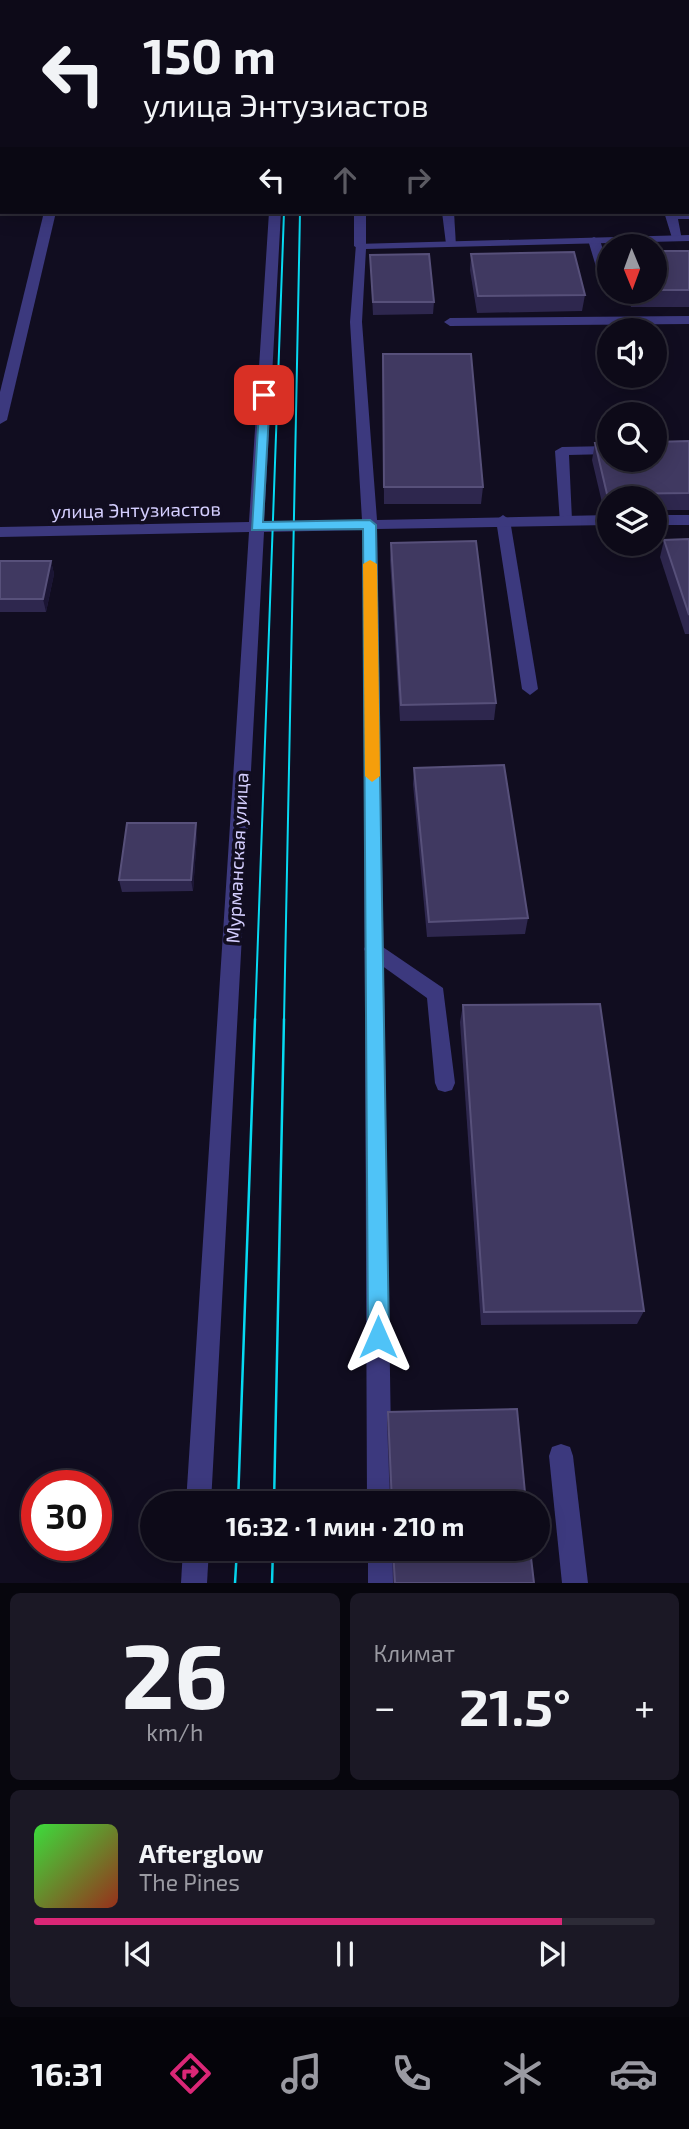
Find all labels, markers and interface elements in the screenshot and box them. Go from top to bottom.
text: 150 m [143,25,276,84]
icon: left [28,28,119,119]
text: улица Энтузиастов [143,85,429,123]
icon: left [253,161,291,199]
icon: ahead [326,161,364,199]
icon: right [399,161,437,199]
north arrow [597,234,667,304]
map controls [597,234,667,556]
button: sound [597,318,667,388]
pin [234,365,294,425]
icon: arrive [245,376,283,414]
button: search [597,402,667,472]
button: layers [597,486,667,556]
street label: улица Энтузиастов [51,497,221,523]
street label: Мурманская улица [221,772,253,944]
position arrow [341,1300,415,1374]
speed limit sign: 30 [21,1470,112,1561]
text: 16:32 · 1 мин · 210 m [226,1510,464,1541]
text: 26 [121,1618,228,1727]
text: Климат [374,1639,455,1667]
text: 21.5° [459,1674,571,1736]
text: − [374,1683,396,1729]
text: + [634,1683,655,1729]
text: km/h [146,1718,203,1746]
text: Afterglow [139,1837,264,1868]
text: The Pines [139,1868,240,1896]
icon: previous [119,1935,157,1973]
icon: pause [326,1935,364,1973]
icon: next [533,1935,571,1973]
icon: directions [166,2049,215,2098]
icon: music [277,2049,326,2098]
icon: phone [387,2049,436,2098]
icon: climate [498,2049,547,2098]
icon: car [609,2049,658,2098]
text: 16:31 [31,2054,104,2092]

